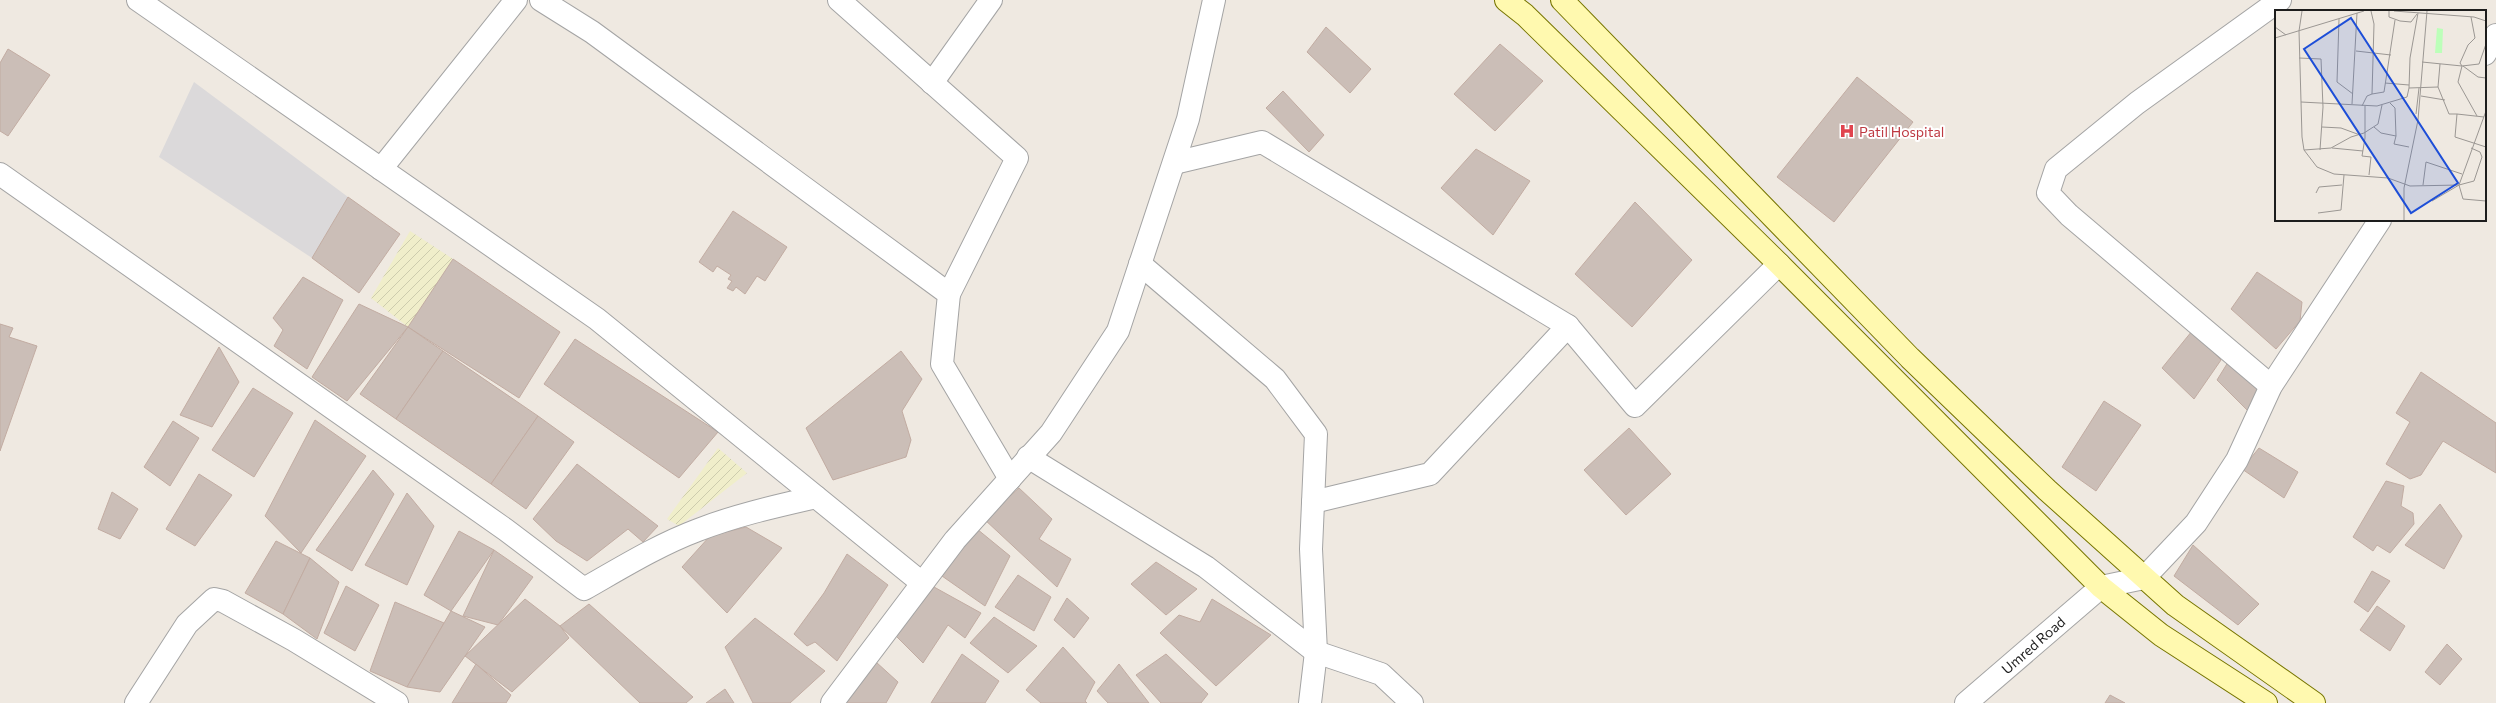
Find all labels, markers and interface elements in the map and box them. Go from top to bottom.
inset map [2275,10,2486,221]
hospital icon: Patil Hospital [1838,122,1856,140]
place label: Patil Hospital [1859,123,1944,140]
street label: Umred Road [1998,613,2068,677]

